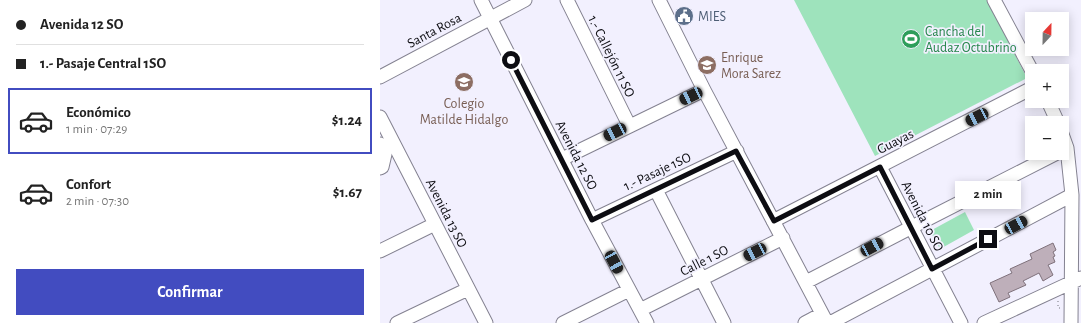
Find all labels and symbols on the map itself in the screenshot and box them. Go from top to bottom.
public building icon: MIES [673,5,695,27]
place label: MIES [698,10,726,24]
street label: Santa Rosa [405,11,464,51]
north arrow [1025,12,1069,56]
street label: 1.- Callejón 11 SO [585,13,637,100]
place label: Cancha del Audaz Octubrino [925,25,1017,55]
sports icon: Cancha del Audaz Octubrino [900,28,922,50]
route start [502,51,520,69]
place label: Enrique Mora Sarez [721,51,781,81]
school or university icon: Enrique Mora Sarez [696,54,718,76]
school or university icon: Colegio Matilde Hidalgo [453,71,475,93]
car [678,85,704,107]
place label: Colegio Matilde Hidalgo [420,97,508,127]
car [964,106,990,128]
street label: Avenida 12 SO [553,119,600,192]
car [602,121,628,143]
street label: Guayas [875,127,916,157]
street label: 1.- Pasaje 1SO [622,150,693,194]
street label: Avenida 13 SO [423,177,469,250]
street label: Avenida 10 SO [898,179,946,254]
callout: 2 min [955,181,1021,209]
car [1003,214,1029,236]
route end [979,230,997,248]
car [859,236,885,258]
car [742,241,768,263]
street label: Calle 1 SO [678,243,731,279]
car [603,249,625,275]

